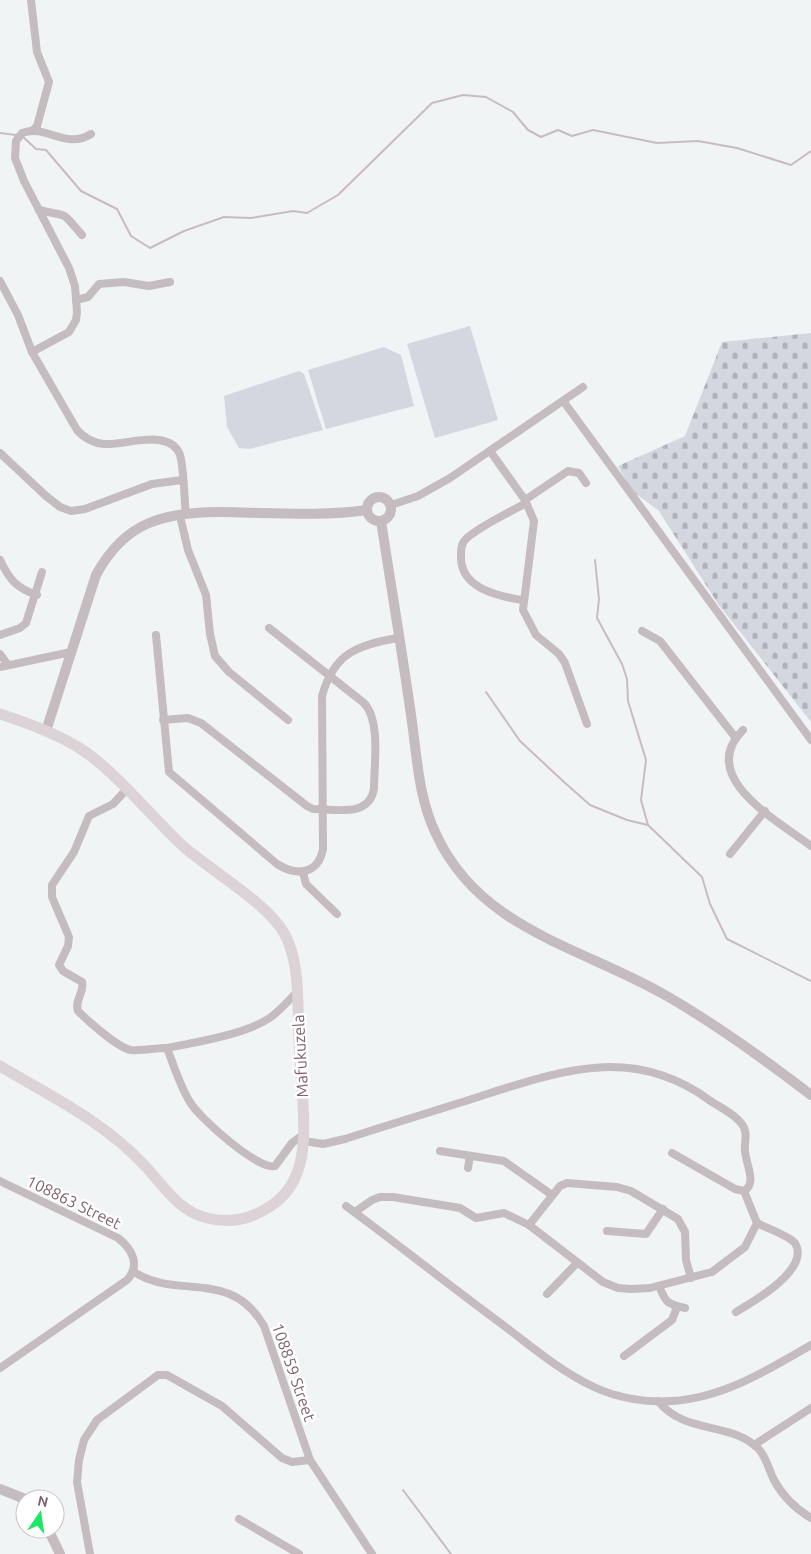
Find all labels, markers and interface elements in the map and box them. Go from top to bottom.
street label: Mafukuzela [289,1014,311,1098]
street label: 108863 Street [24,1171,125,1233]
street label: 108859 Street [269,1321,319,1424]
north arrow [15,1489,65,1539]
text: N [36,1492,50,1510]

